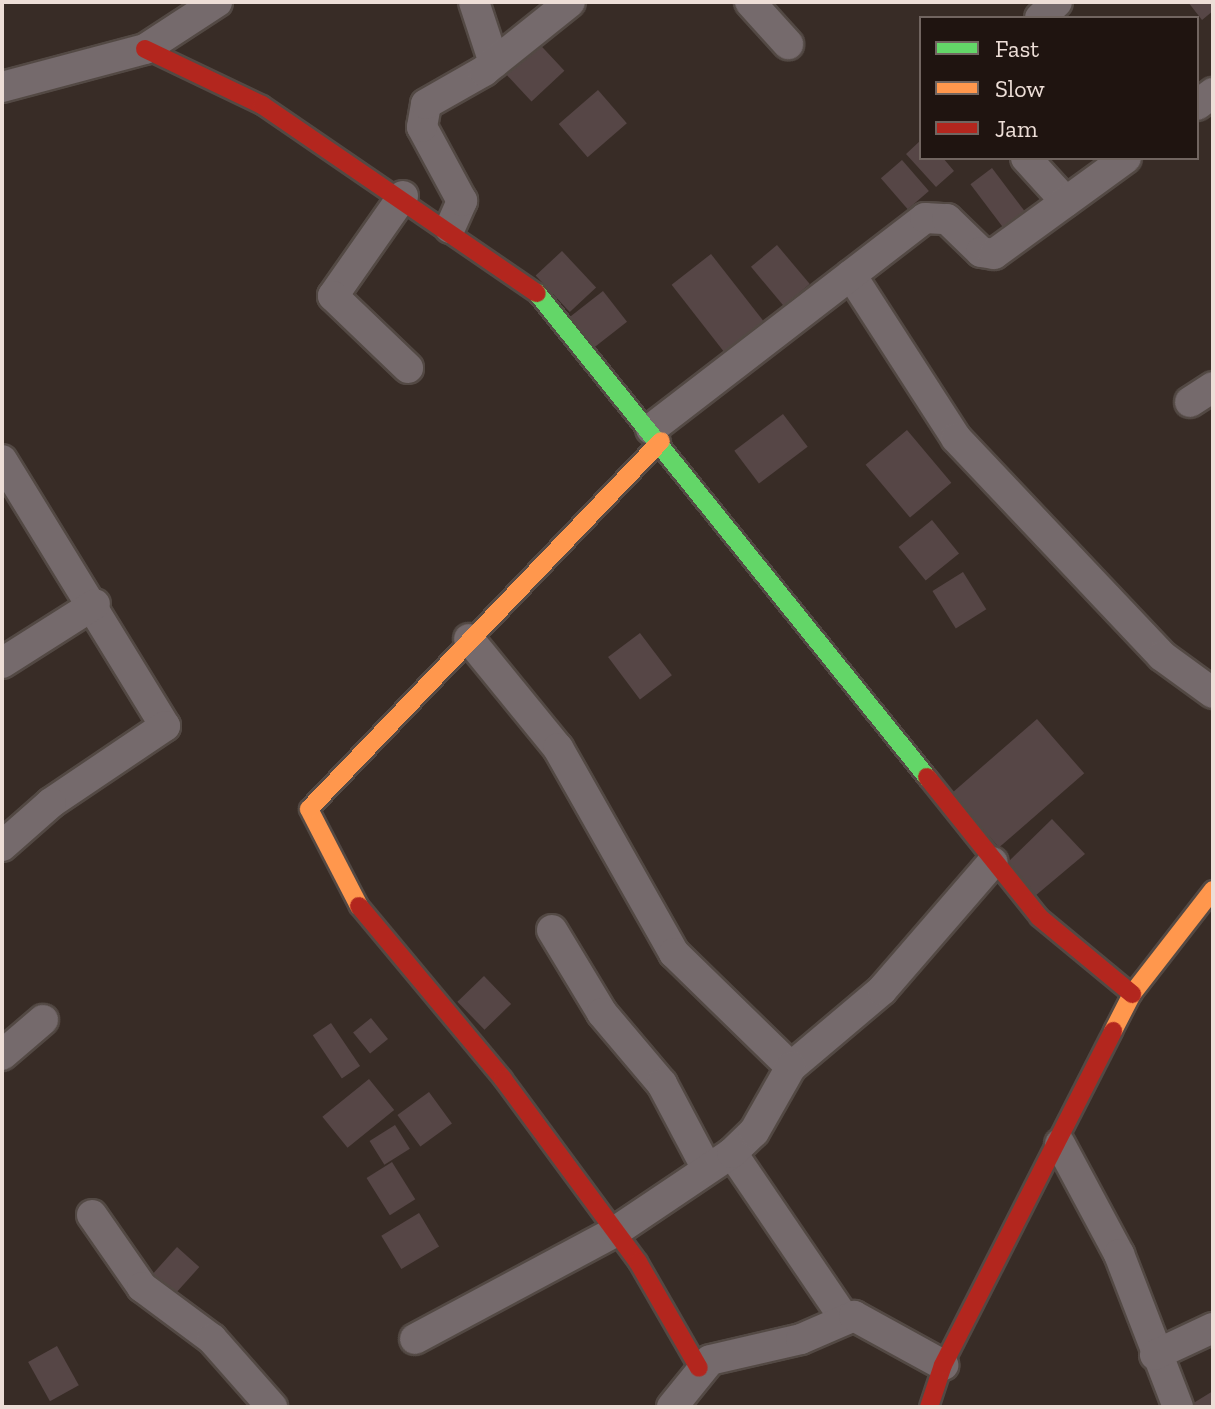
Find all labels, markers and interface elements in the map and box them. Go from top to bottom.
legend [919,16,1199,160]
text: Fast [995,34,1039,63]
text: Slow [995,74,1045,103]
text: Jam [995,114,1038,143]

